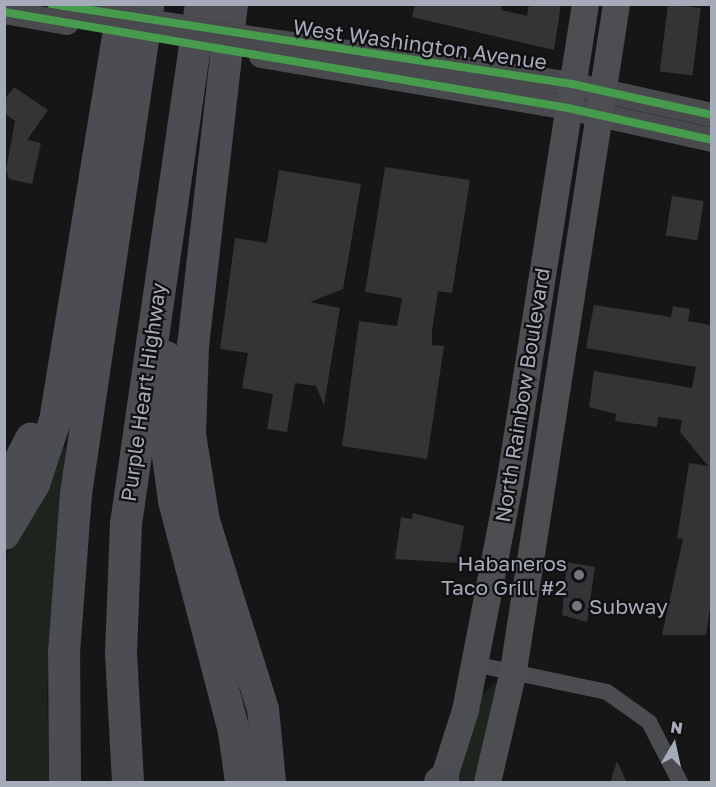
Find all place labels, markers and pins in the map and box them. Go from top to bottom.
place label: Habaneros Taco Grill #2 [441,550,567,600]
marker: Habaneros Taco Grill #2 [572,568,586,582]
place label: Subway [589,593,668,619]
marker: Subway [570,599,584,613]

